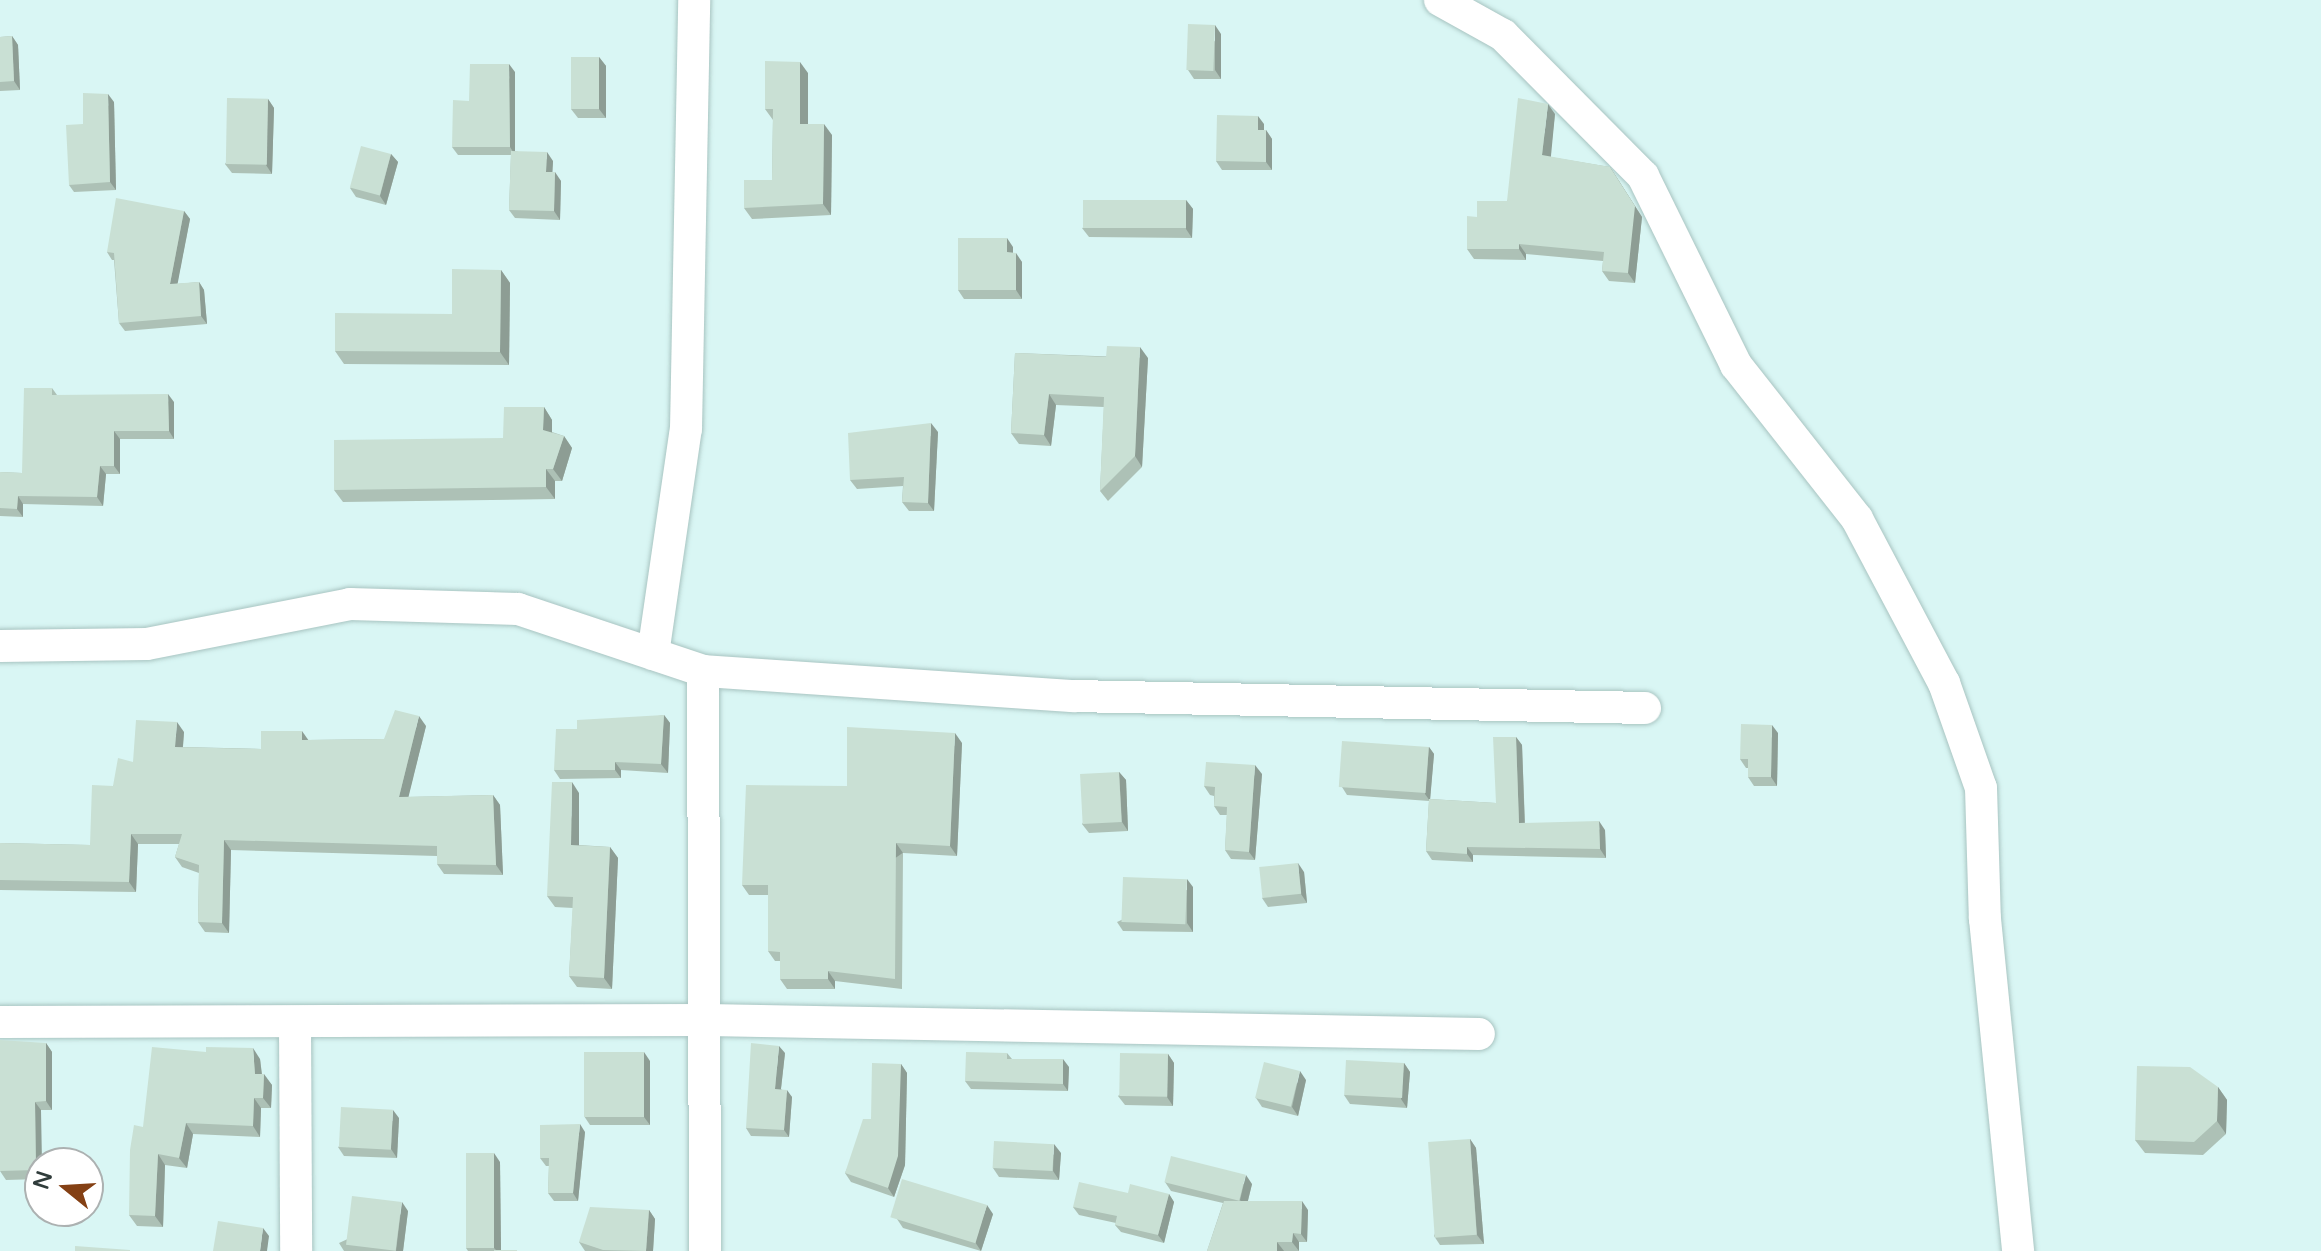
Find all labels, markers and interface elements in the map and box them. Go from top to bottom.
north arrow [24,1147,104,1227]
text: N [28,1168,58,1193]

